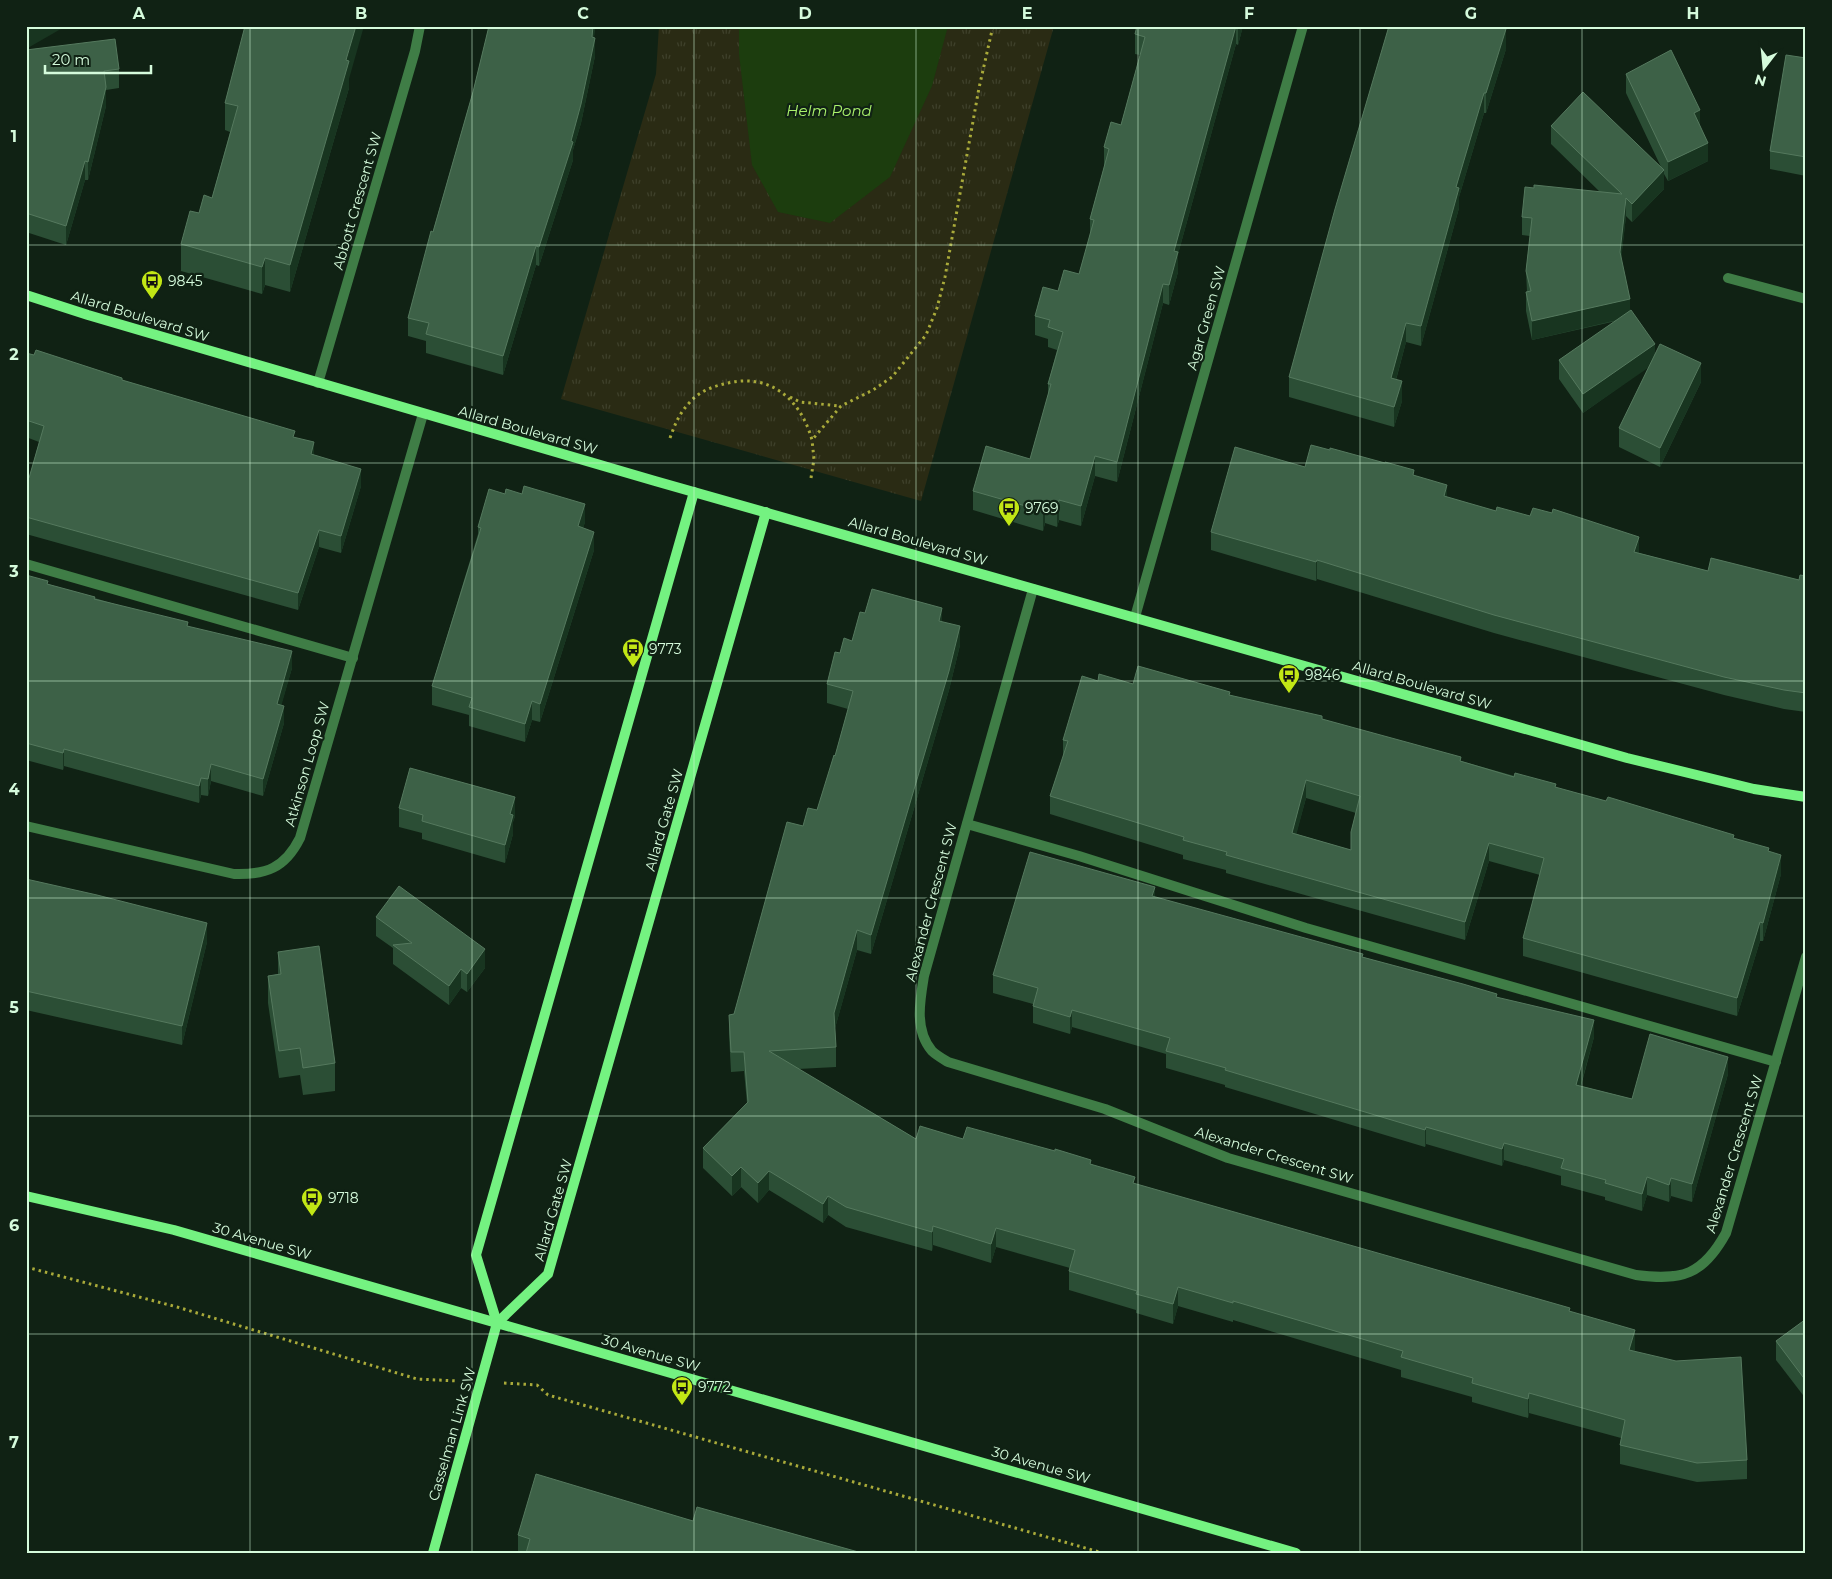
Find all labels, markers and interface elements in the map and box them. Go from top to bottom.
text: A [132,4,146,23]
text: B [355,4,367,23]
text: C [577,4,589,23]
text: D [798,4,812,23]
text: E [1022,4,1032,23]
text: F [1244,4,1254,23]
text: G [1465,4,1477,23]
text: H [1687,4,1699,23]
scale bar [45,42,151,74]
north arrow [1740,42,1790,92]
text: 20 m [52,50,90,69]
text: N [1752,70,1768,91]
water label: Helm Pond [786,101,873,120]
text: 1 [11,127,17,146]
street label: Abbott Crescent SW [329,130,385,272]
street label: Agar Green SW [1183,263,1230,372]
bus stop icon: 9845 [140,269,164,300]
place label: 9845 [168,272,203,290]
street label: Allard Boulevard SW [69,286,212,346]
text: 2 [9,345,19,364]
street label: Allard Boulevard SW [457,402,600,459]
bus stop icon: 9769 [997,496,1021,527]
place label: 9769 [1025,499,1058,517]
street label: Allard Boulevard SW [847,513,990,570]
text: 3 [8,562,19,581]
bus stop icon: 9773 [621,637,645,668]
place label: 9773 [649,640,682,658]
street label: Allard Boulevard SW [1351,657,1494,714]
bus stop icon: 9846 [1277,663,1301,694]
place label: 9846 [1305,666,1341,684]
street label: Atkinson Loop SW [281,699,334,828]
street label: Allard Gate SW [641,767,687,873]
text: 4 [8,780,20,799]
street label: Alexander Crescent SW [901,820,961,984]
text: 5 [9,998,19,1017]
street label: Alexander Crescent SW [1701,1072,1767,1235]
street label: Alexander Crescent SW [1193,1122,1356,1188]
street label: Allard Gate SW [530,1157,576,1263]
bus stop icon: 9718 [300,1186,324,1217]
place label: 9718 [328,1189,359,1207]
text: 6 [9,1216,19,1235]
street label: 30 Avenue SW [211,1218,314,1264]
street label: 30 Avenue SW [600,1330,703,1376]
street label: Casselman Link SW [424,1365,480,1503]
bus stop icon: 9772 [670,1375,694,1406]
place label: 9772 [698,1378,731,1396]
text: 7 [9,1433,19,1452]
street label: 30 Avenue SW [990,1442,1093,1488]

